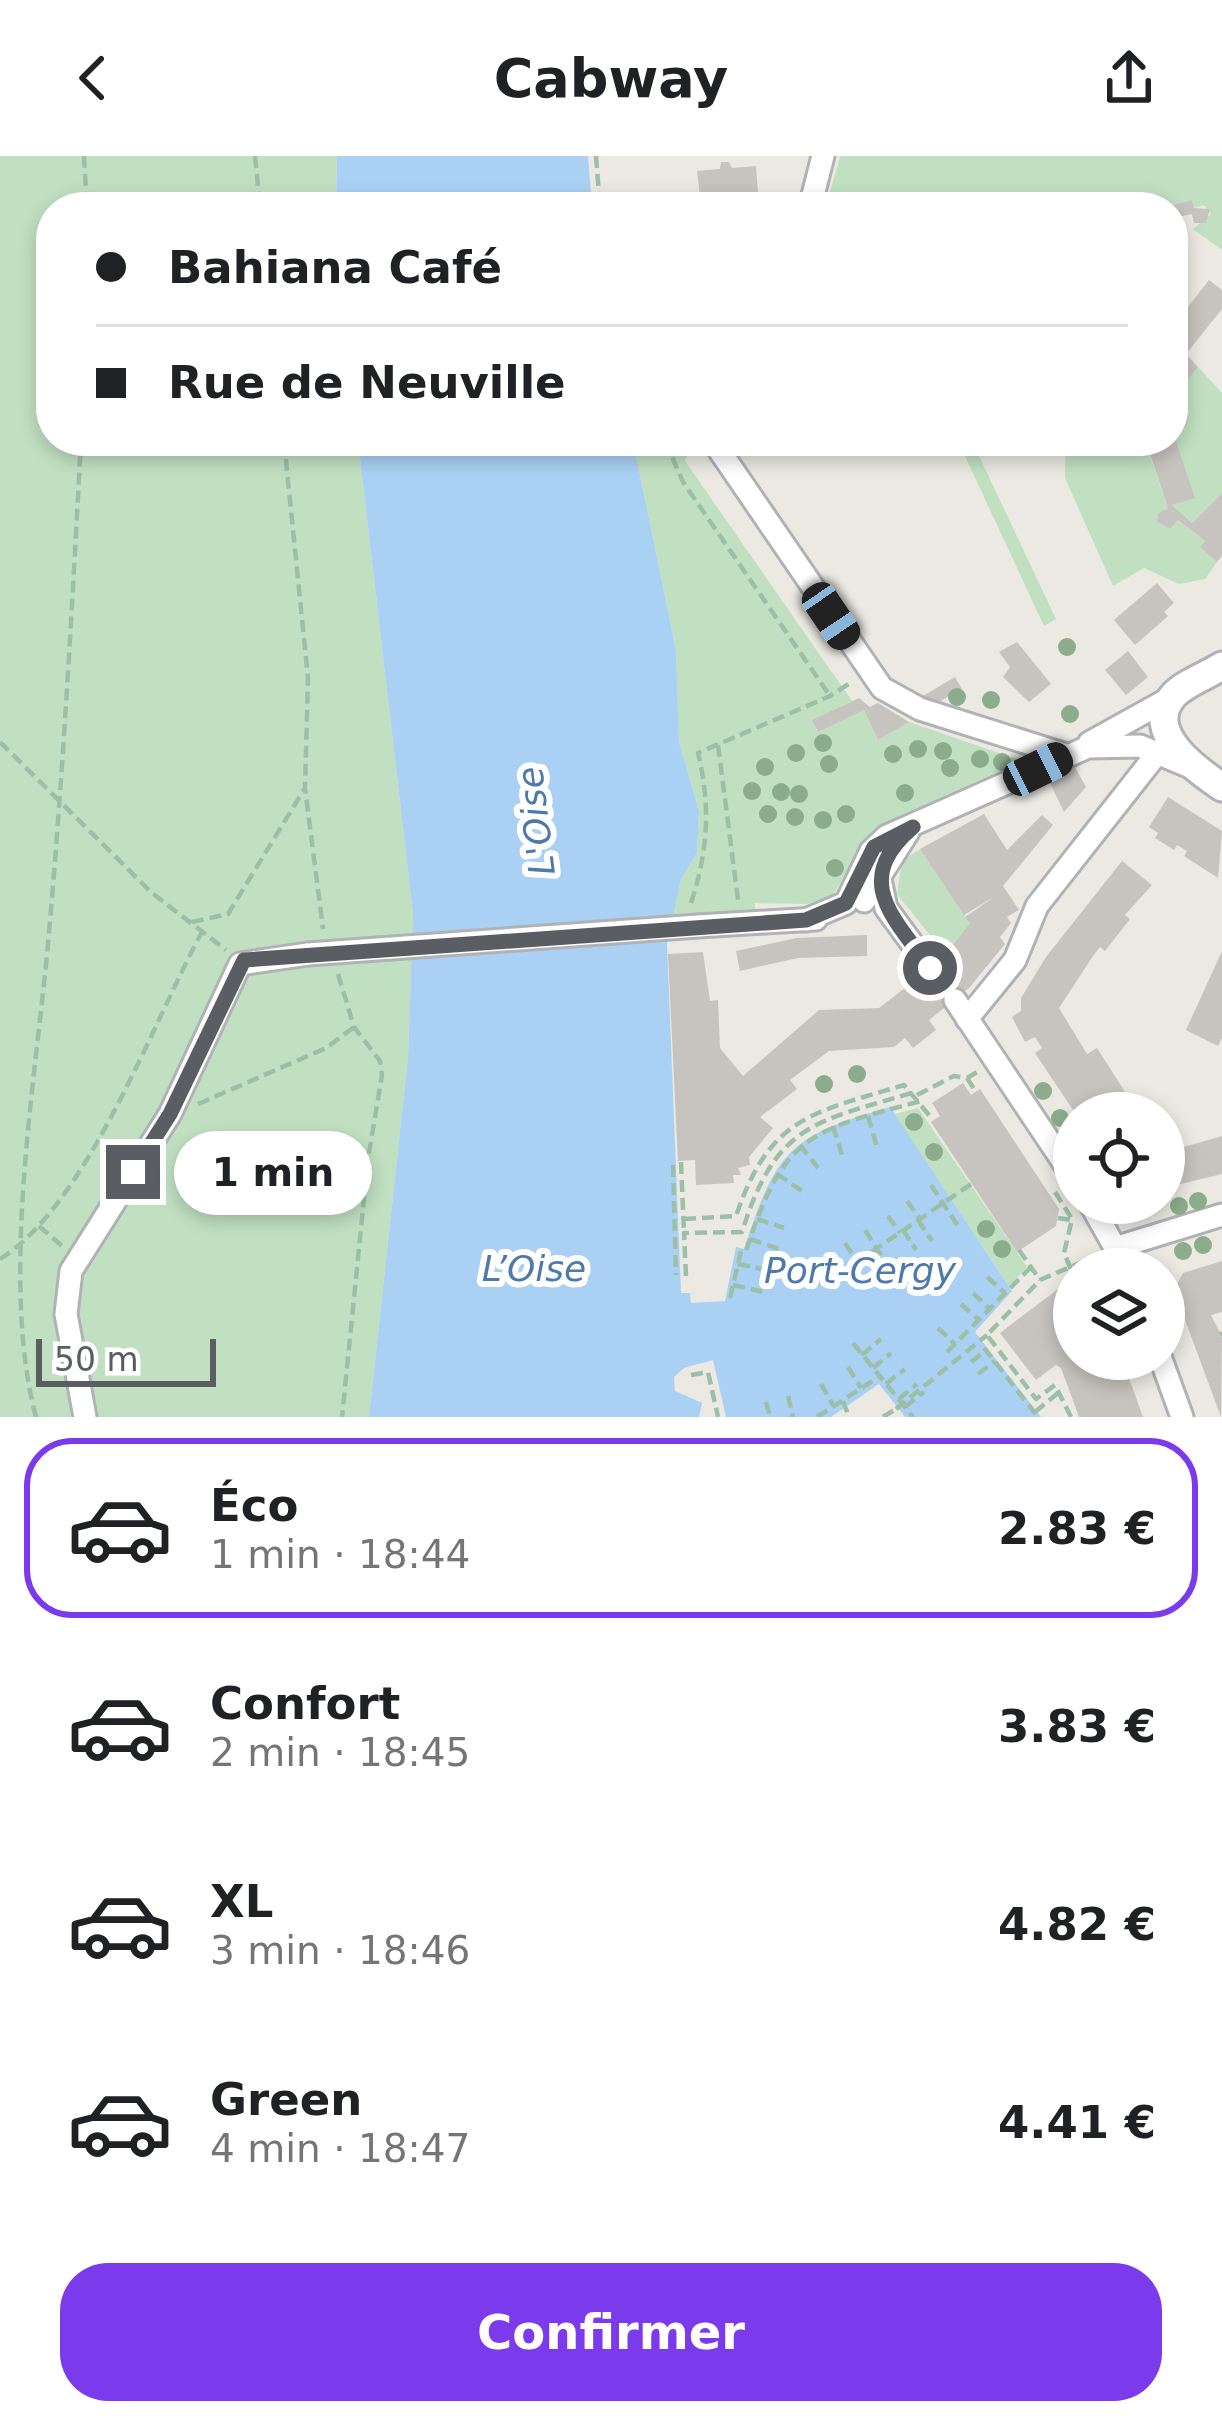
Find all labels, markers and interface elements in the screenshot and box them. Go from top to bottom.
icon: back [60,45,126,111]
icon: share [1096,45,1162,111]
text: Cabway [494,47,728,110]
text: Bahiana Café [168,241,502,294]
text: Rue de Neuville [168,356,566,409]
car [796,576,866,656]
car [998,737,1078,801]
water label: L'Oise [509,764,563,878]
route start [903,941,957,995]
map controls [1053,1092,1185,1380]
button: locate [1053,1092,1185,1224]
callout: 1 min [175,1130,373,1214]
route end [106,1145,160,1199]
text: 1 min [212,1150,334,1195]
water label: L’Oise [482,1248,586,1289]
button: layers [1053,1248,1185,1380]
water label: Port-Cergy [764,1250,957,1291]
scale bar [36,1333,216,1386]
text: 50 m [54,1340,139,1379]
icon: car [66,1474,174,1582]
text: Éco [210,1479,298,1532]
text: 2.83 € [998,1502,1156,1555]
text: 1 min · 18:44 [210,1532,470,1577]
icon: car [66,1672,174,1780]
text: Confort [210,1677,400,1730]
text: 3.83 € [998,1700,1156,1753]
text: 2 min · 18:45 [210,1730,470,1775]
icon: car [66,1870,174,1978]
text: XL [210,1875,273,1928]
text: 4.82 € [998,1898,1156,1951]
text: 3 min · 18:46 [210,1928,470,1973]
icon: car [66,2068,174,2176]
text: Green [210,2073,362,2126]
text: 4.41 € [998,2096,1156,2149]
text: 4 min · 18:47 [210,2126,470,2171]
button: Confirmer [60,2263,1162,2401]

